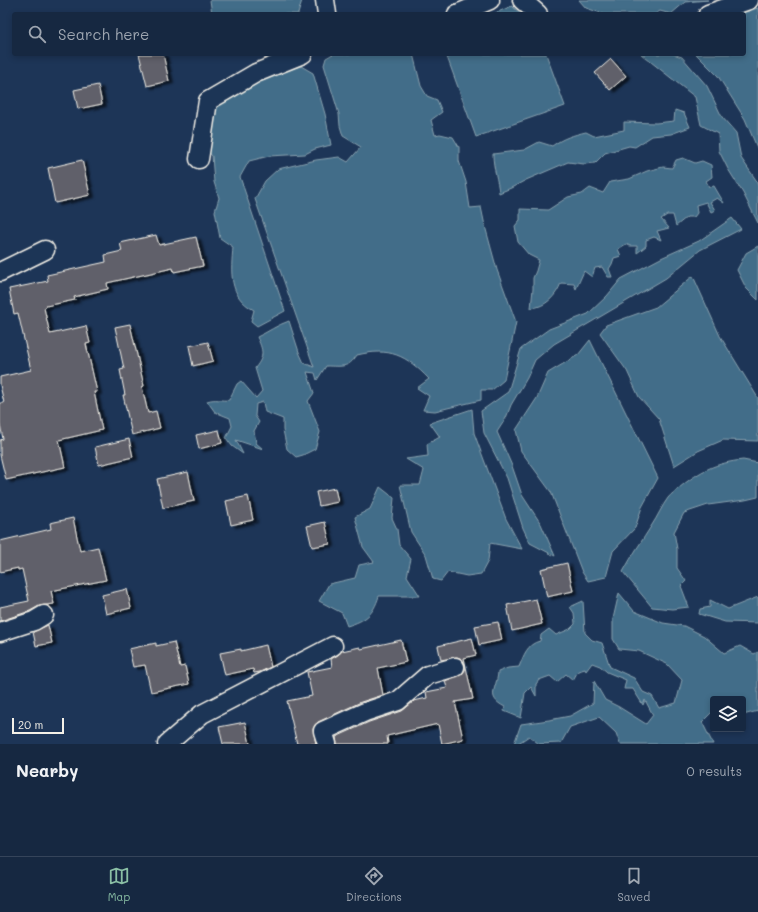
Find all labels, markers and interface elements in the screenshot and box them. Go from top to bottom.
search box [12,12,746,56]
icon: search [26,23,48,45]
text: Search here [58,24,149,44]
map controls [710,696,746,732]
button: layers [710,696,746,732]
scale bar [12,716,64,735]
text: 20 m [18,717,43,732]
text: Nearby [16,759,78,781]
text: 0 results [687,762,742,779]
tab: Map [108,865,130,904]
tab: Directions [346,865,402,904]
tab: Saved [617,865,650,904]

